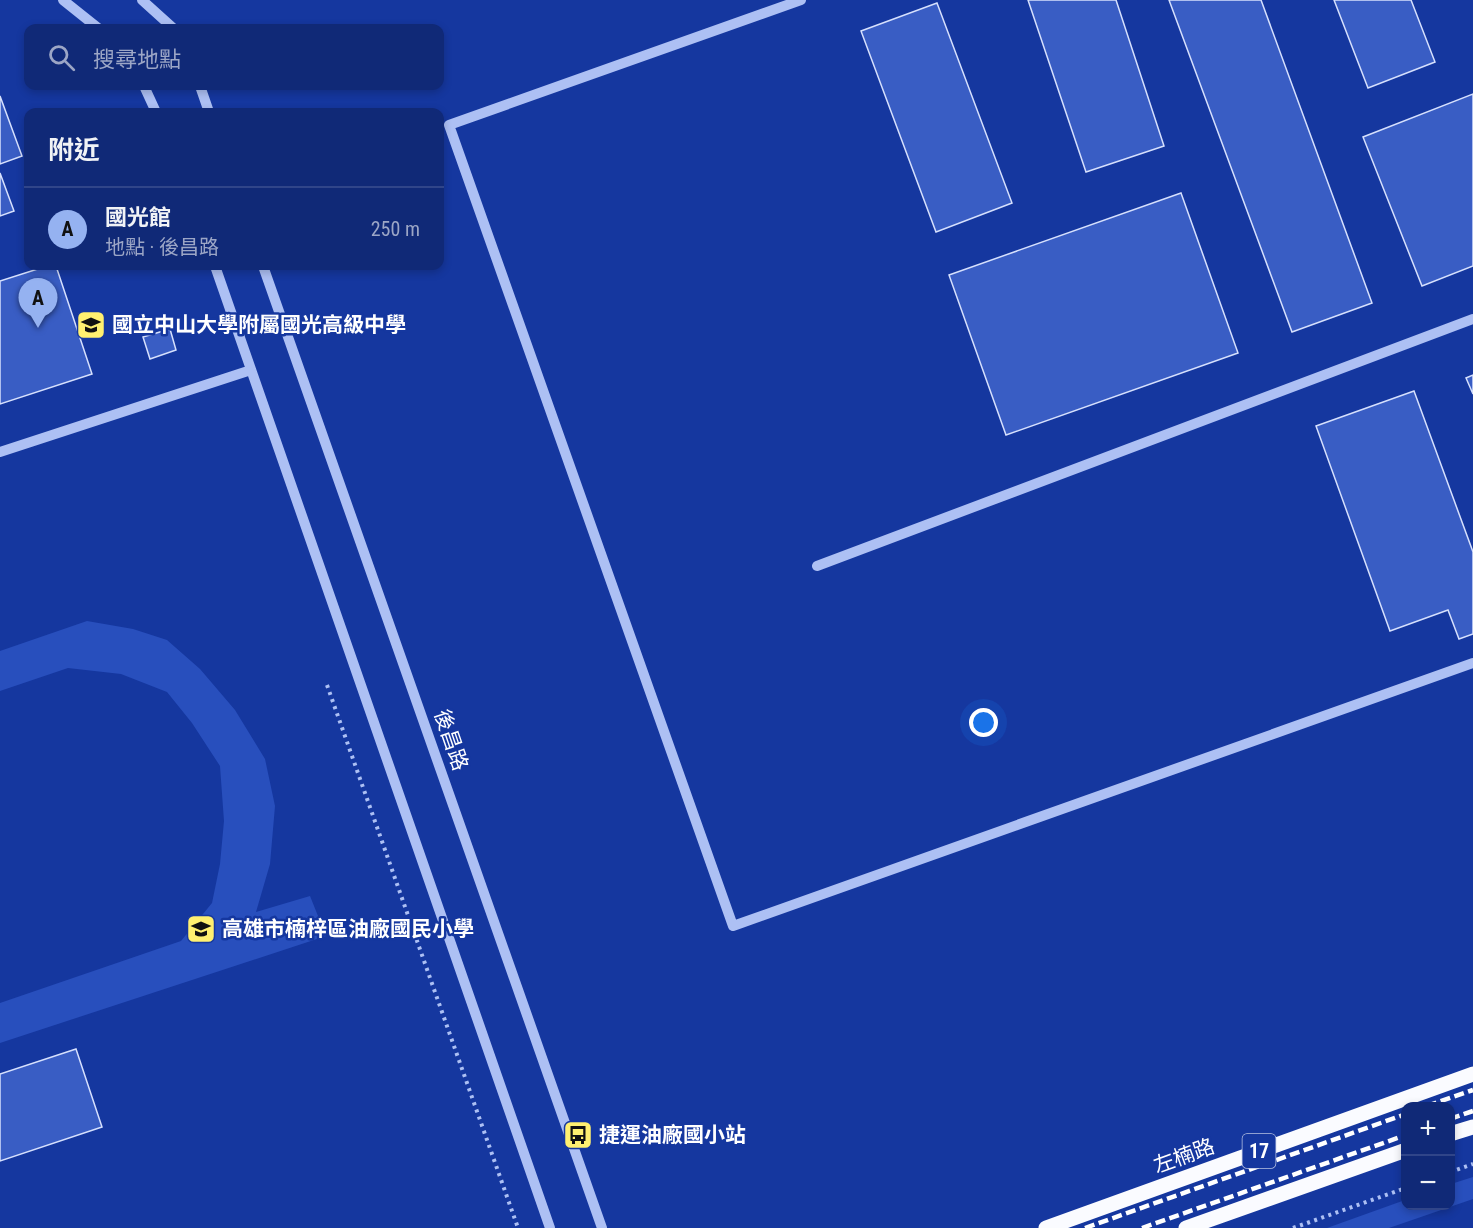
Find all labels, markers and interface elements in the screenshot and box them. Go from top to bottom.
search box [24,24,444,90]
icon: search [45,41,78,74]
text: 搜尋地點 [93,47,181,72]
text: 附近 [48,135,100,165]
text: 國光館 [105,205,171,230]
text: A [62,217,73,241]
text: 250 m [371,217,420,241]
text: 地點 · 後昌路 [105,235,219,259]
pin: A [18,278,57,328]
school or university icon: 國立中山大學附屬國光高級中學 [75,309,107,341]
place label: 國立中山大學附屬國光高級中學 [112,313,406,337]
street label: 後昌路 [429,706,473,774]
your location [969,708,998,737]
school or university icon: 高雄市楠梓區油廠國民小學 [185,913,217,945]
place label: 高雄市楠梓區油廠國民小學 [222,917,474,941]
map controls [1401,1102,1455,1210]
button: + [1401,1102,1455,1156]
bus stop icon: 捷運油廠國小站 [562,1119,594,1151]
place label: 捷運油廠國小站 [599,1123,746,1147]
street label: 左楠路 [1150,1134,1218,1178]
road number: 17 [1242,1134,1276,1168]
button: − [1401,1156,1455,1210]

